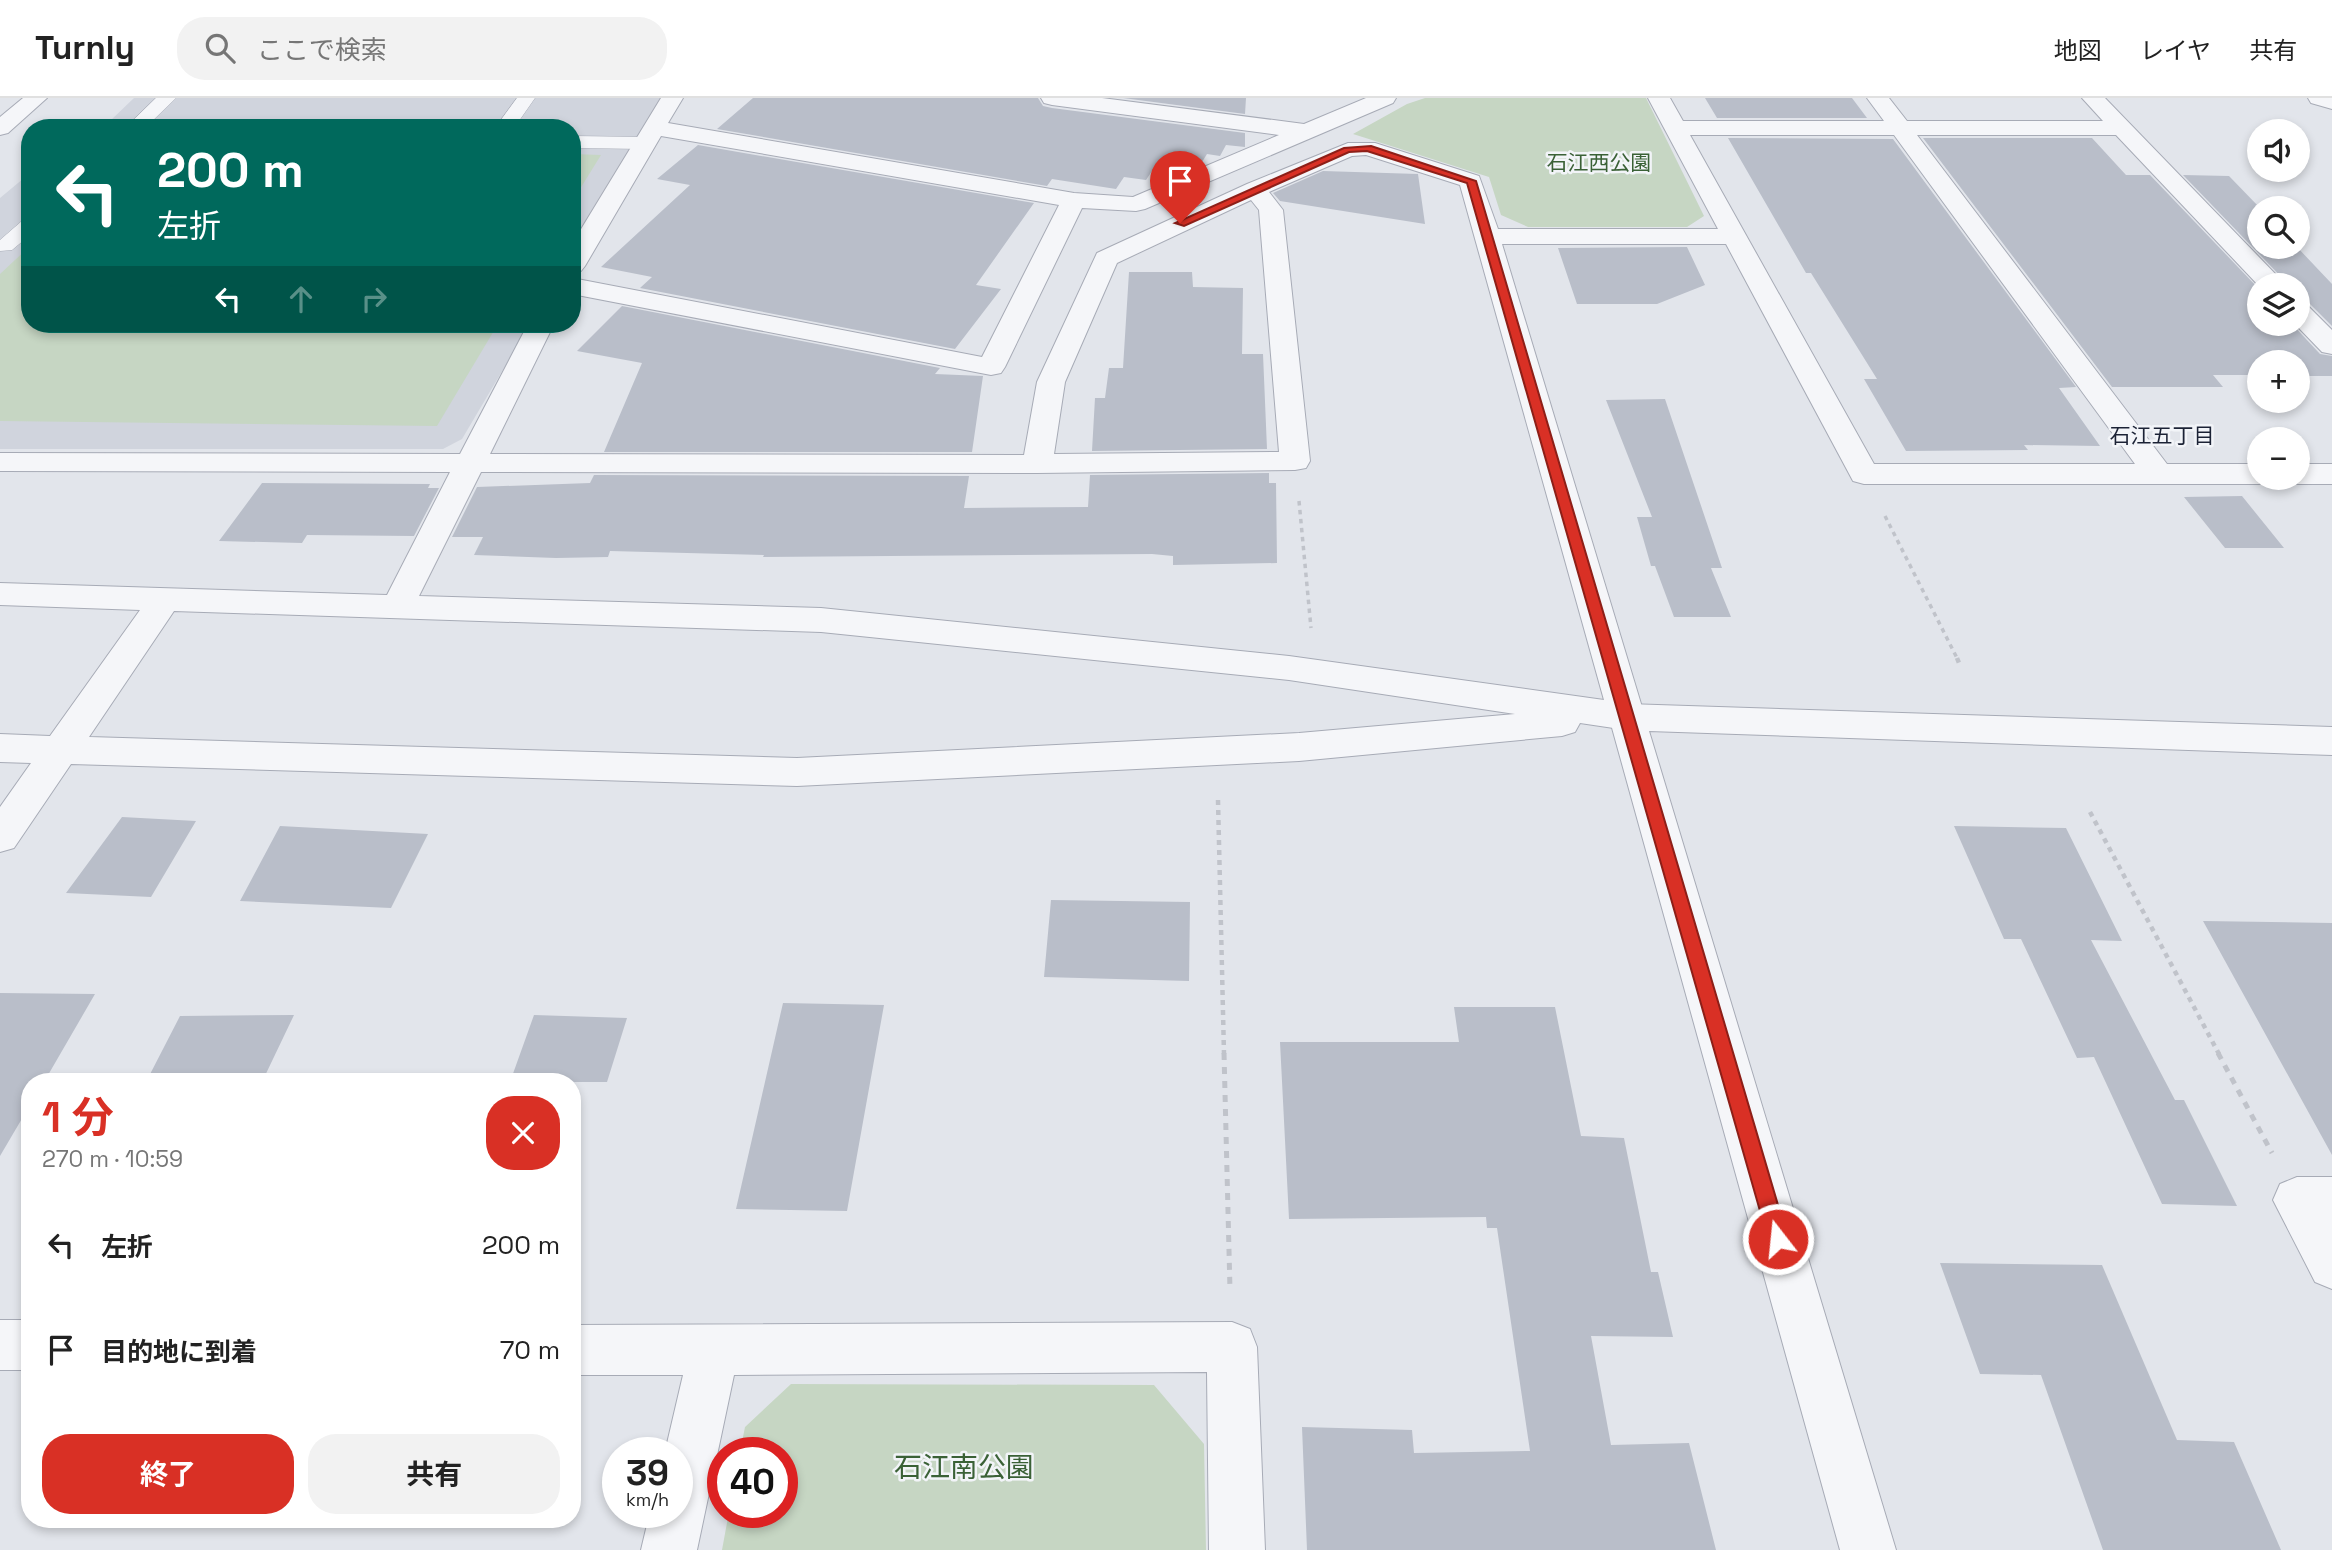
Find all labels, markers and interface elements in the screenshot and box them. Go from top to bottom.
search box [177,17,667,80]
text: Turnly [35,27,135,69]
icon: search [201,29,239,67]
text: ここで検索 [257,33,387,67]
text: 地図 [2054,35,2102,66]
text: レイヤ [2140,35,2211,66]
text: 共有 [2249,35,2297,66]
map controls [2247,119,2310,490]
button: sound [2247,119,2310,182]
text: 200 m [157,139,304,201]
icon: left [42,147,133,238]
park label: 石江西公園 [1547,149,1652,176]
pin [1150,151,1210,223]
icon: arrive [1161,162,1199,200]
button: search [2247,196,2310,259]
text: 左折 [157,206,221,246]
button: layers [2247,273,2310,336]
icon: left [209,280,247,318]
icon: ahead [282,280,320,318]
icon: right [355,280,393,318]
button: + [2247,350,2310,413]
district label: 石江五丁目 [2110,422,2215,449]
button: − [2247,427,2310,490]
text: 1 分 [42,1091,114,1144]
button: close [486,1096,560,1170]
text: 270 m · 10:59 [42,1144,183,1174]
position arrow [1741,1202,1815,1276]
icon: left [42,1226,80,1264]
text: 200 m [482,1228,560,1262]
text: 左折 [101,1230,153,1264]
icon: arrive [42,1331,80,1369]
text: 70 m [500,1333,560,1367]
text: 目的地に到着 [101,1335,257,1369]
button: 終了 [42,1434,294,1514]
button: 共有 [308,1434,560,1514]
speed limit sign: 40 [707,1437,798,1528]
park label: 石江南公園 [894,1449,1034,1485]
text: 39 [626,1451,669,1495]
text: km/h [626,1488,669,1511]

